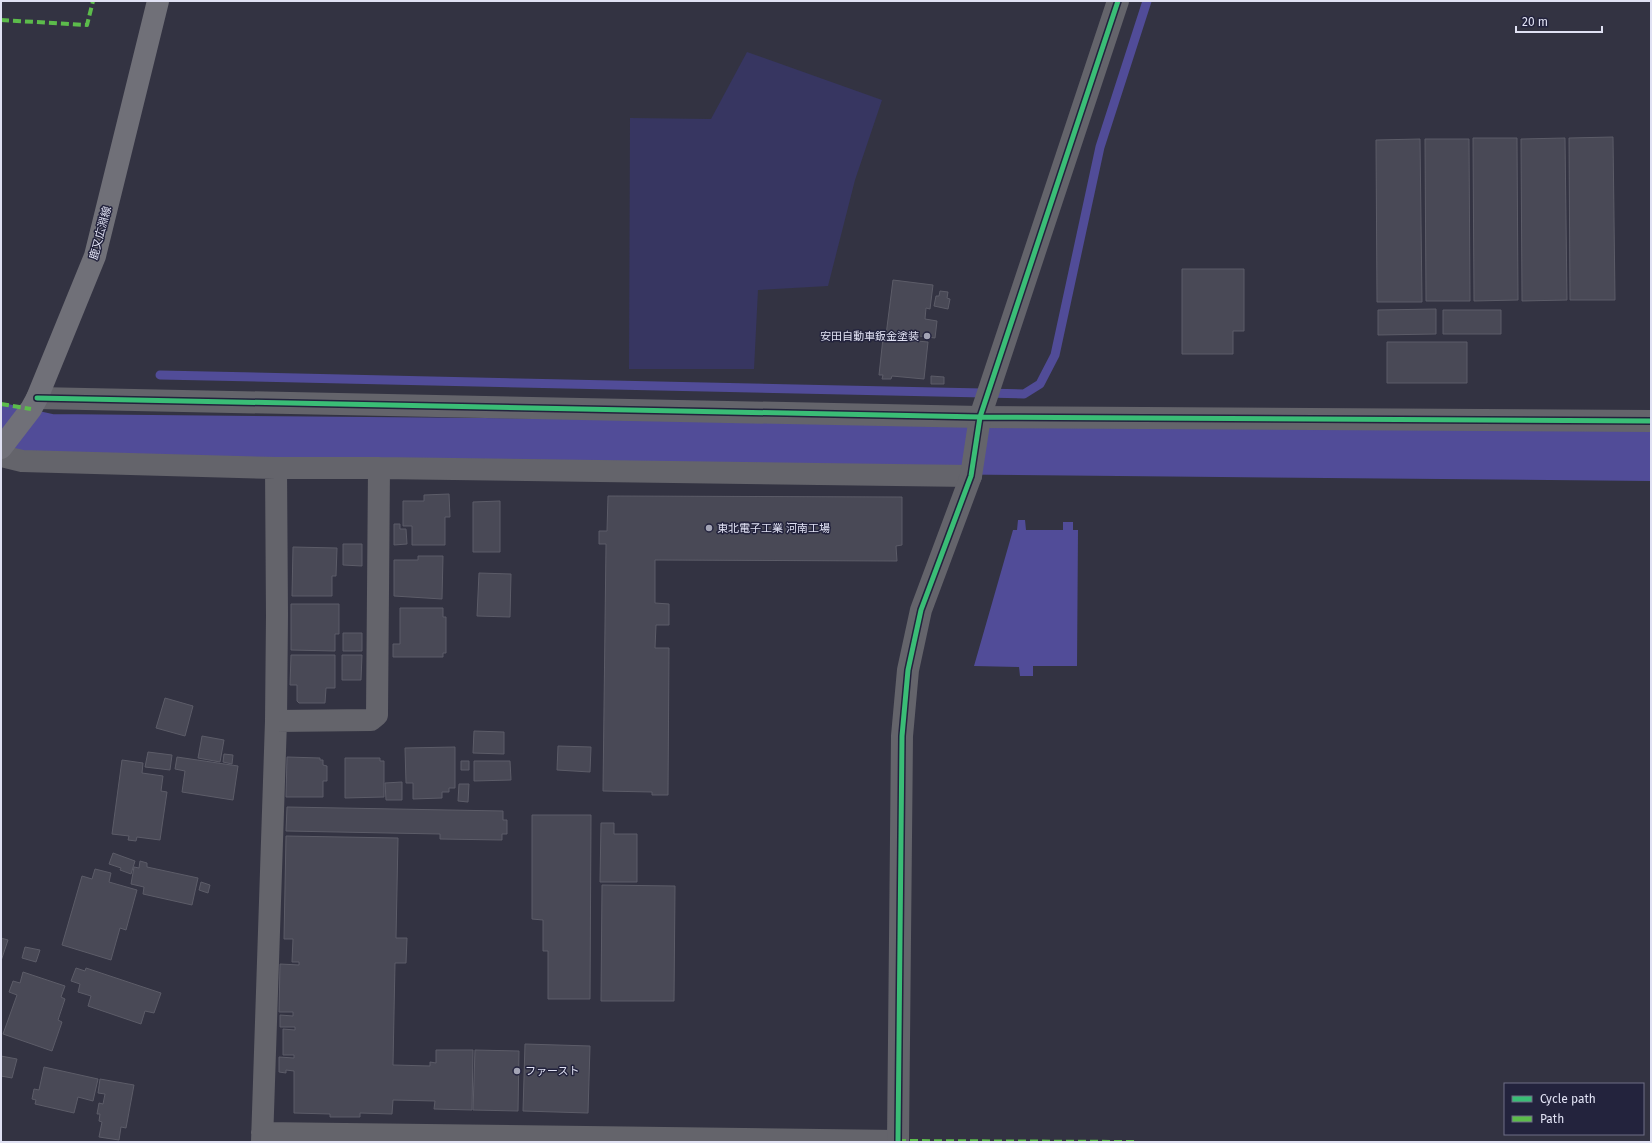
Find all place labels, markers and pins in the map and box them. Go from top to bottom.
place label: 安田自動車鈑金塗装 [820,330,919,343]
marker: 安田自動車鈑金塗装 [922,331,932,341]
place label: 東北電子工業 河南工場 [717,522,830,535]
marker: 東北電子工業 河南工場 [704,523,714,533]
place label: ファースト [525,1065,579,1078]
marker: ファースト [512,1066,522,1076]

